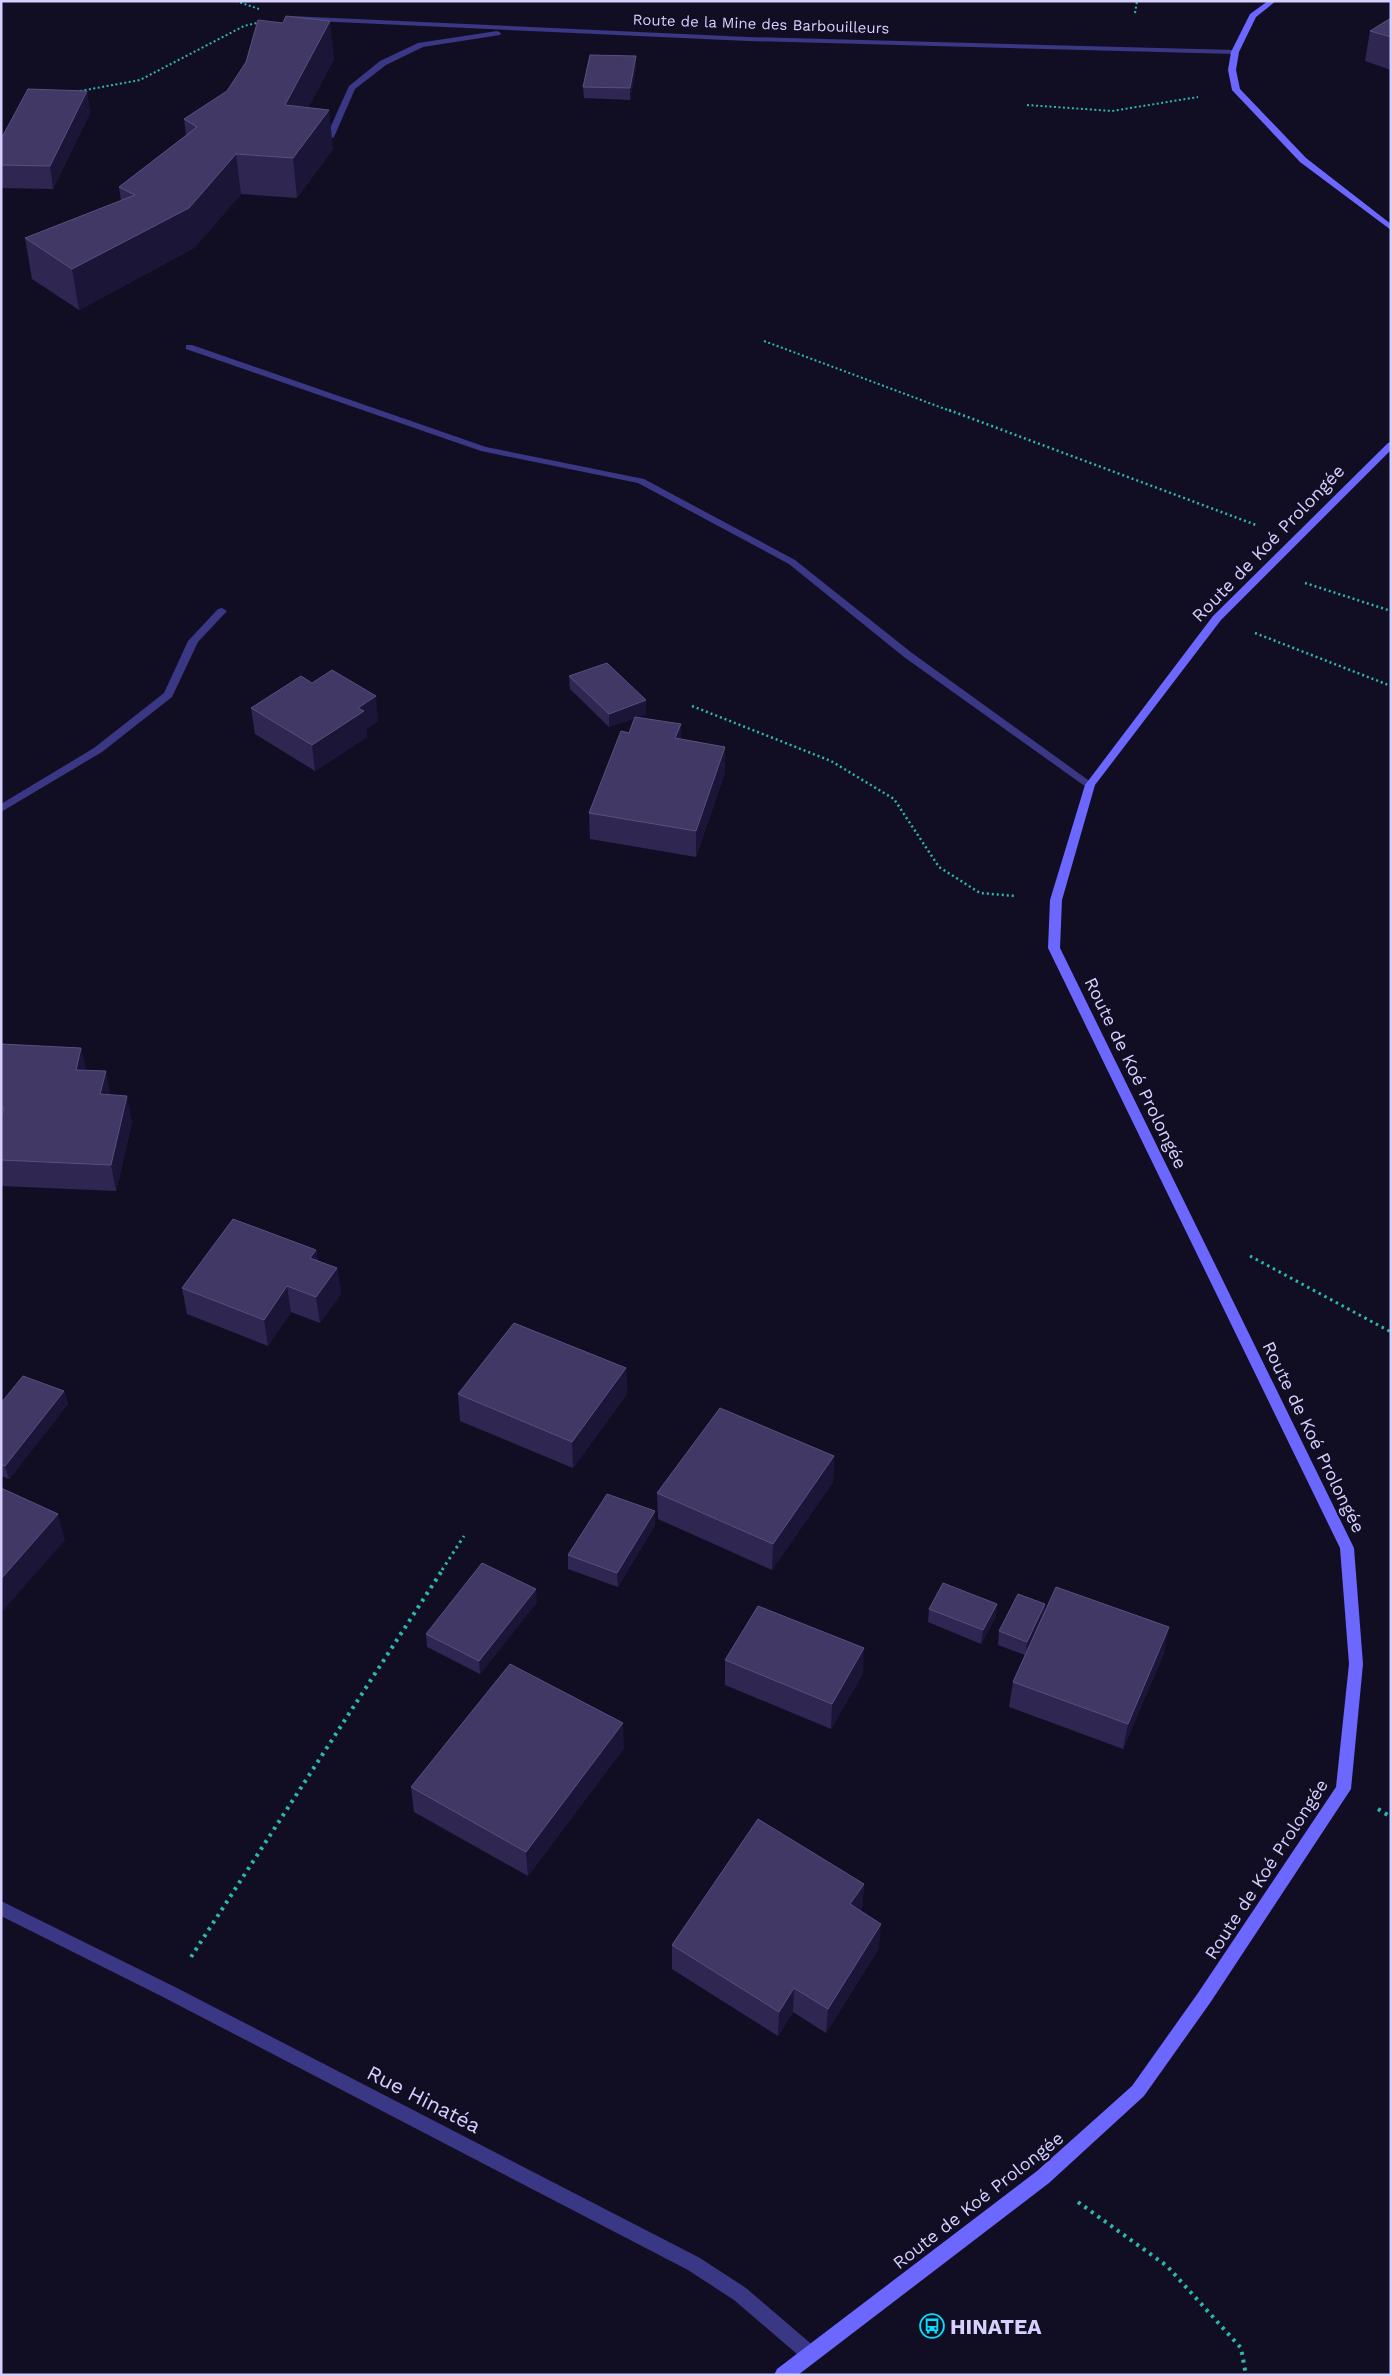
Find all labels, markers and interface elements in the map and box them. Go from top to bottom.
street label: Route de la Mine des Barbouilleurs [632,11,890,37]
street label: Route de Koé Prolongée [1187,460,1349,626]
street label: Route de Koé Prolongée [1080,974,1192,1172]
street label: Route de Koé Prolongée [1258,1338,1370,1536]
street label: Route de Koé Prolongée [1200,1775,1332,1963]
street label: Rue Hinatéa [363,2060,485,2138]
street label: Route de Koé Prolongée [889,2127,1067,2273]
bus stop icon: HINATEA [919,2313,945,2339]
place label: HINATEA [950,2314,1042,2339]

